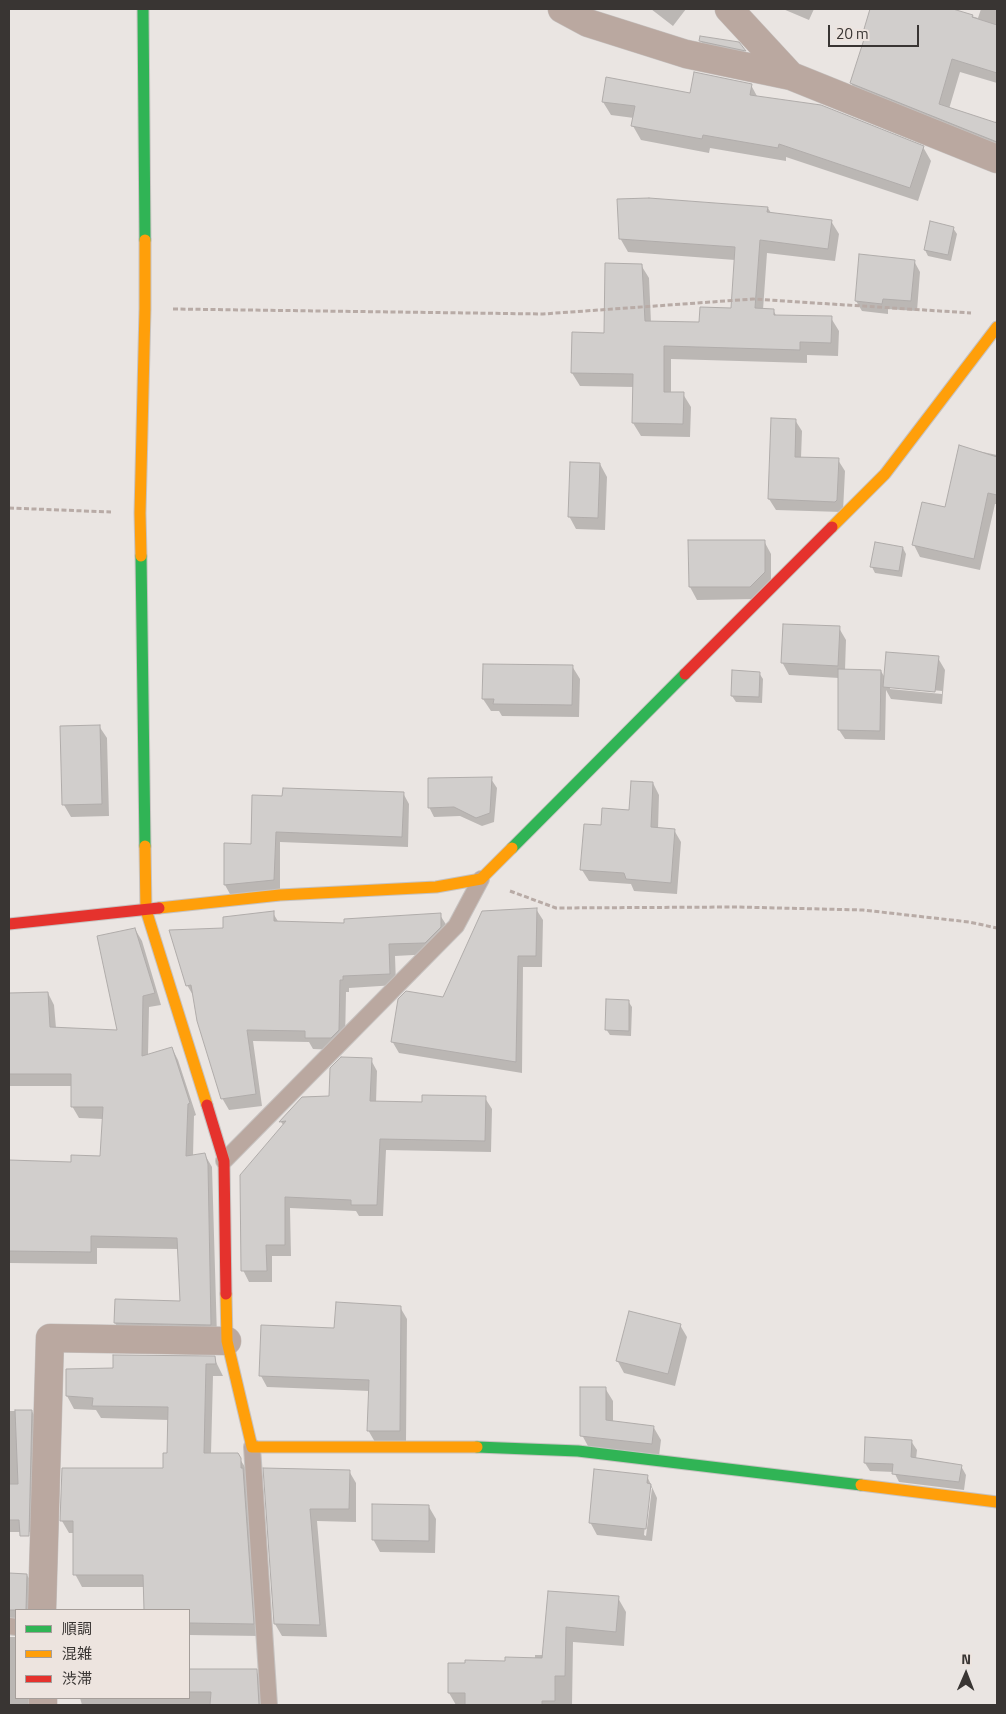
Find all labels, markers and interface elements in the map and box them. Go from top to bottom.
scale bar [831,15,922,47]
text: 20 m [836,22,869,45]
legend [15,1609,190,1699]
text: 順調 [62,1617,92,1640]
text: 混雑 [62,1642,92,1665]
text: N [961,1648,971,1669]
north arrow [941,1649,991,1699]
text: 渋滞 [62,1667,92,1690]

